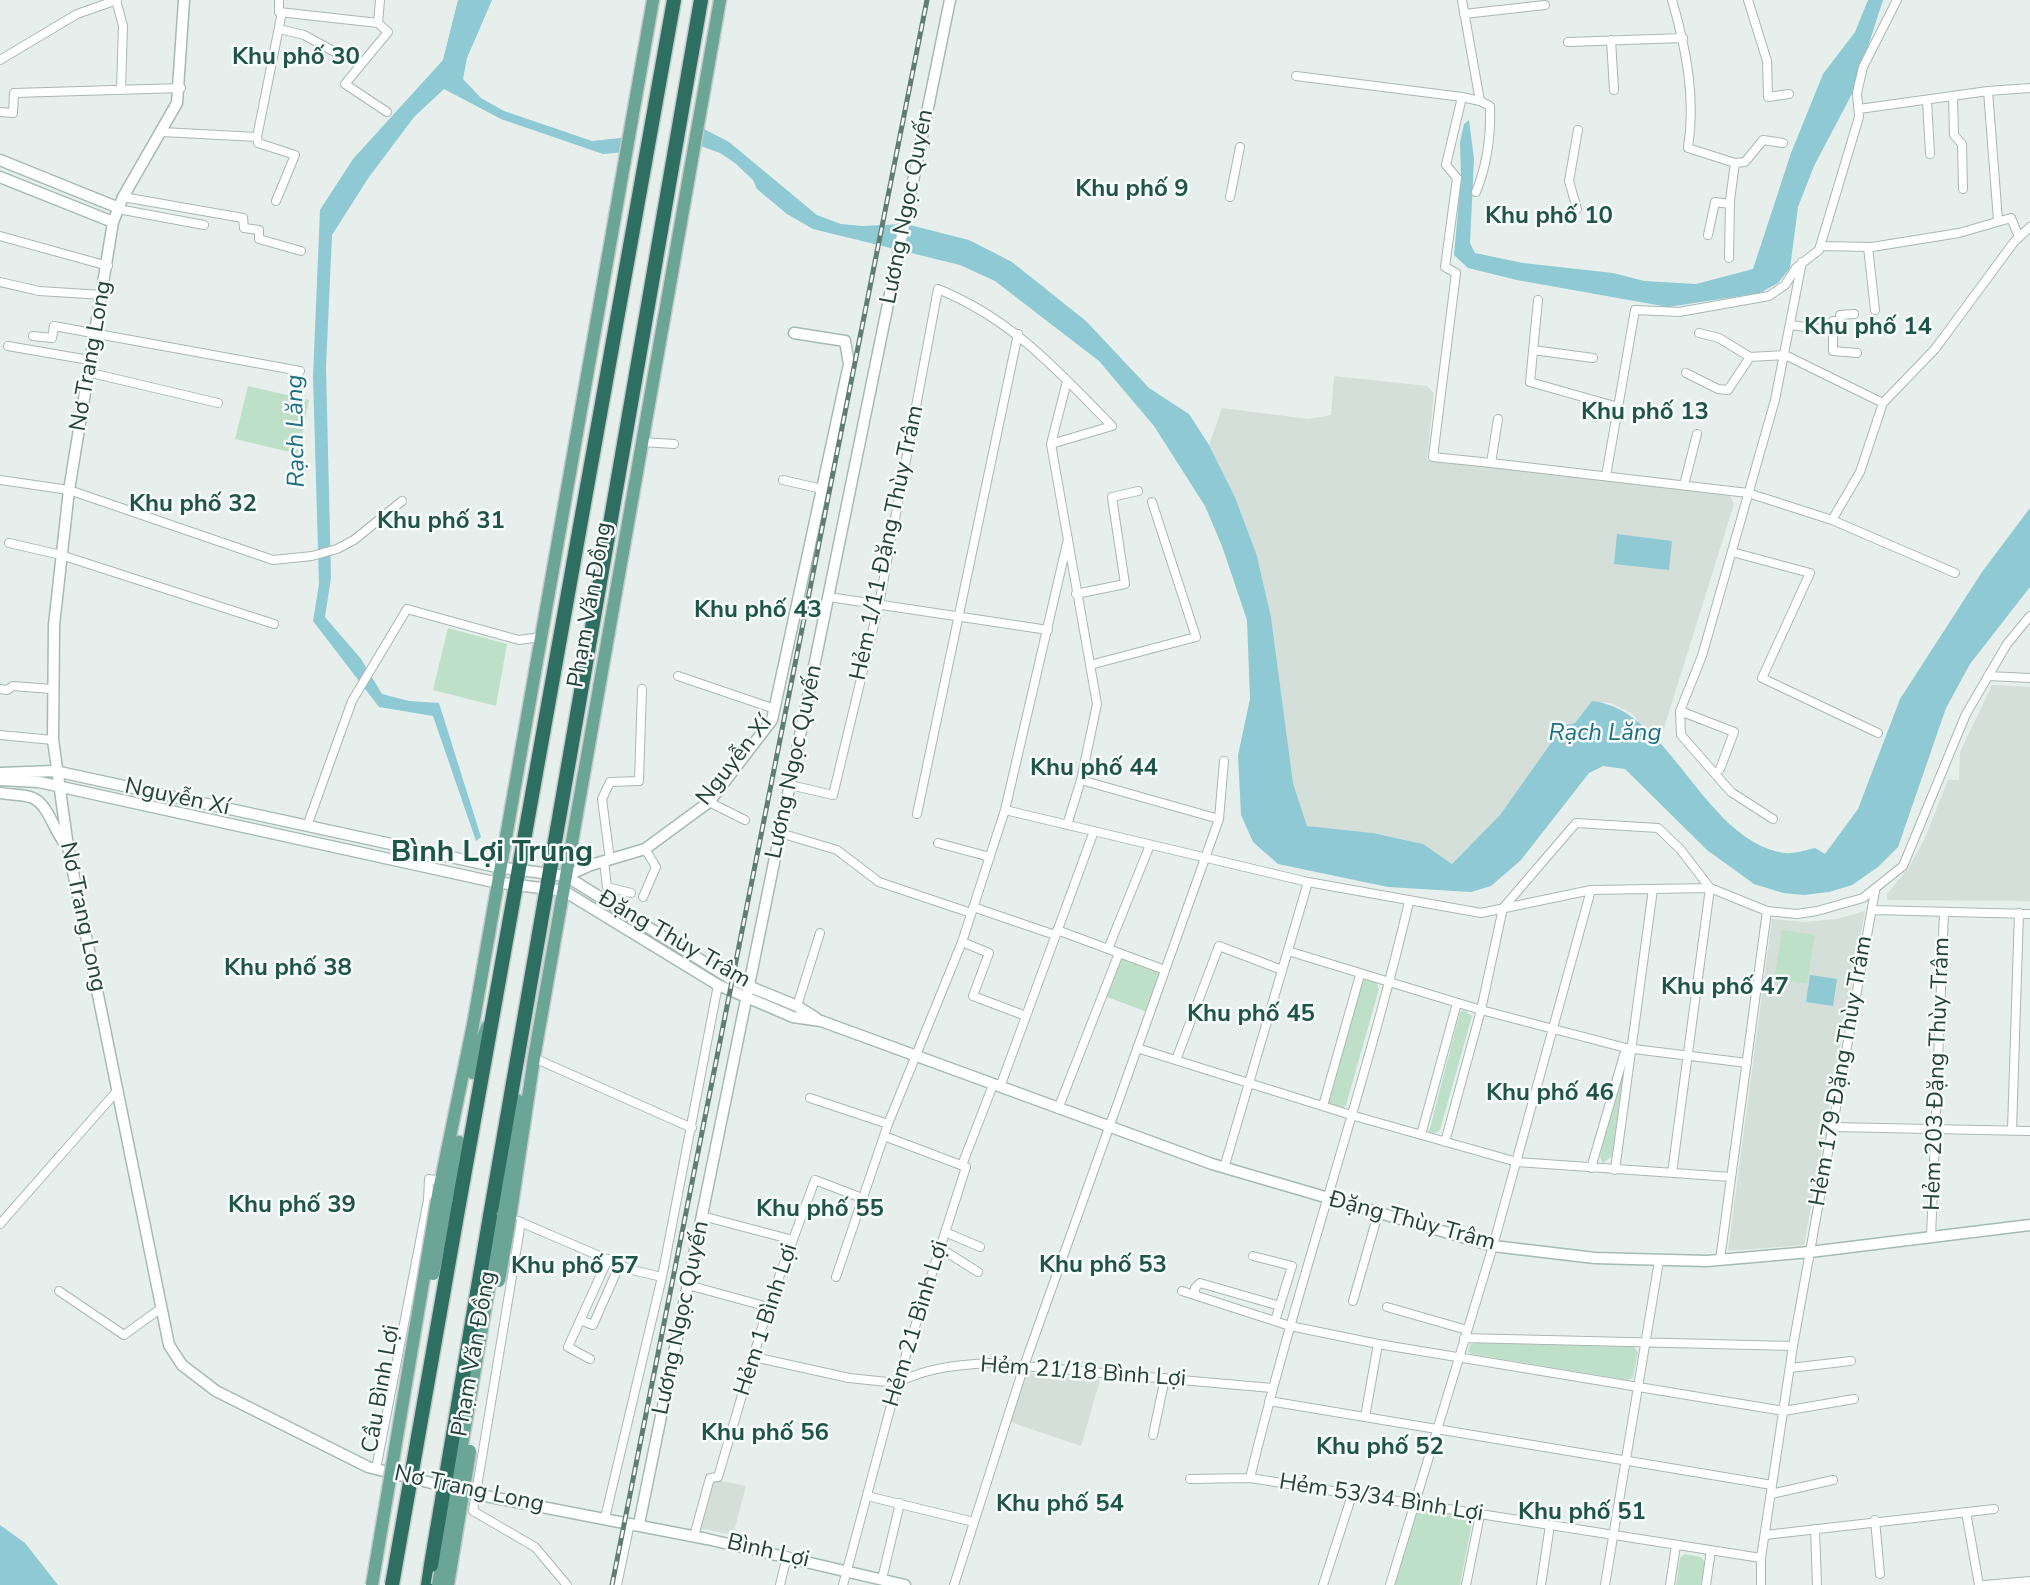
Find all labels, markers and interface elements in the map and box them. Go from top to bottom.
district label: Khu phố 30 [232,44,360,72]
street label: Lương Ngọc Quyến [876,107,940,307]
district label: Khu phố 9 [1075,176,1189,204]
district label: Khu phố 10 [1485,203,1613,231]
street label: Nơ Trang Long [65,279,119,433]
district label: Khu phố 14 [1804,314,1932,342]
water label: Rạch Lăng [282,374,312,488]
district label: Khu phố 13 [1581,399,1709,427]
street label: Hẻm 1/11 Đặng Thùy Trâm [845,403,931,683]
district label: Khu phố 32 [129,491,257,519]
district label: Khu phố 31 [377,508,505,536]
street label: Phạm Văn Đồng [563,520,619,690]
district label: Khu phố 43 [694,597,822,625]
street label: Lương Ngọc Quyến [761,662,829,862]
street label: Nguyễn Xí [691,711,779,811]
water label: Rạch Lăng [1548,720,1662,748]
district label: Khu phố 44 [1030,755,1158,783]
street label: Nguyễn Xí [122,773,232,823]
district label: Bình Lợi Trung [391,836,593,872]
street label: Nơ Trang Long [53,840,111,994]
street label: Đặng Thùy Trâm [593,885,755,995]
street label: Hẻm 179 Đặng Thùy Trâm [1805,934,1879,1208]
street label: Hẻm 203 Đặng Thùy Trâm [1919,937,1957,1211]
district label: Khu phố 38 [224,955,352,983]
district label: Khu phố 47 [1661,974,1789,1002]
district label: Khu phố 45 [1187,1001,1315,1029]
district label: Khu phố 46 [1486,1080,1614,1108]
street label: Đặng Thùy Trâm [1326,1186,1498,1258]
district label: Khu phố 39 [228,1192,356,1220]
district label: Khu phố 55 [756,1196,884,1224]
street label: Lương Ngọc Quyến [648,1218,716,1418]
street label: Hẻm 21 Bình Lợi [879,1238,955,1410]
street label: Hẻm 1 Bình Lợi [729,1240,805,1400]
district label: Khu phố 53 [1039,1252,1167,1280]
district label: Khu phố 57 [511,1253,639,1281]
street label: Phạm Văn Đồng [447,1269,503,1439]
street label: Cầu Bình Lợi [357,1323,407,1455]
street label: Hẻm 21/18 Bình Lợi [979,1352,1187,1394]
district label: Khu phố 56 [701,1420,829,1448]
district label: Khu phố 52 [1316,1434,1444,1462]
street label: Nơ Trang Long [392,1461,546,1519]
street label: Hẻm 53/34 Bình Lợi [1277,1469,1485,1529]
district label: Khu phố 54 [996,1491,1124,1519]
district label: Khu phố 51 [1518,1499,1646,1527]
street label: Bình Lợi [724,1529,812,1575]

